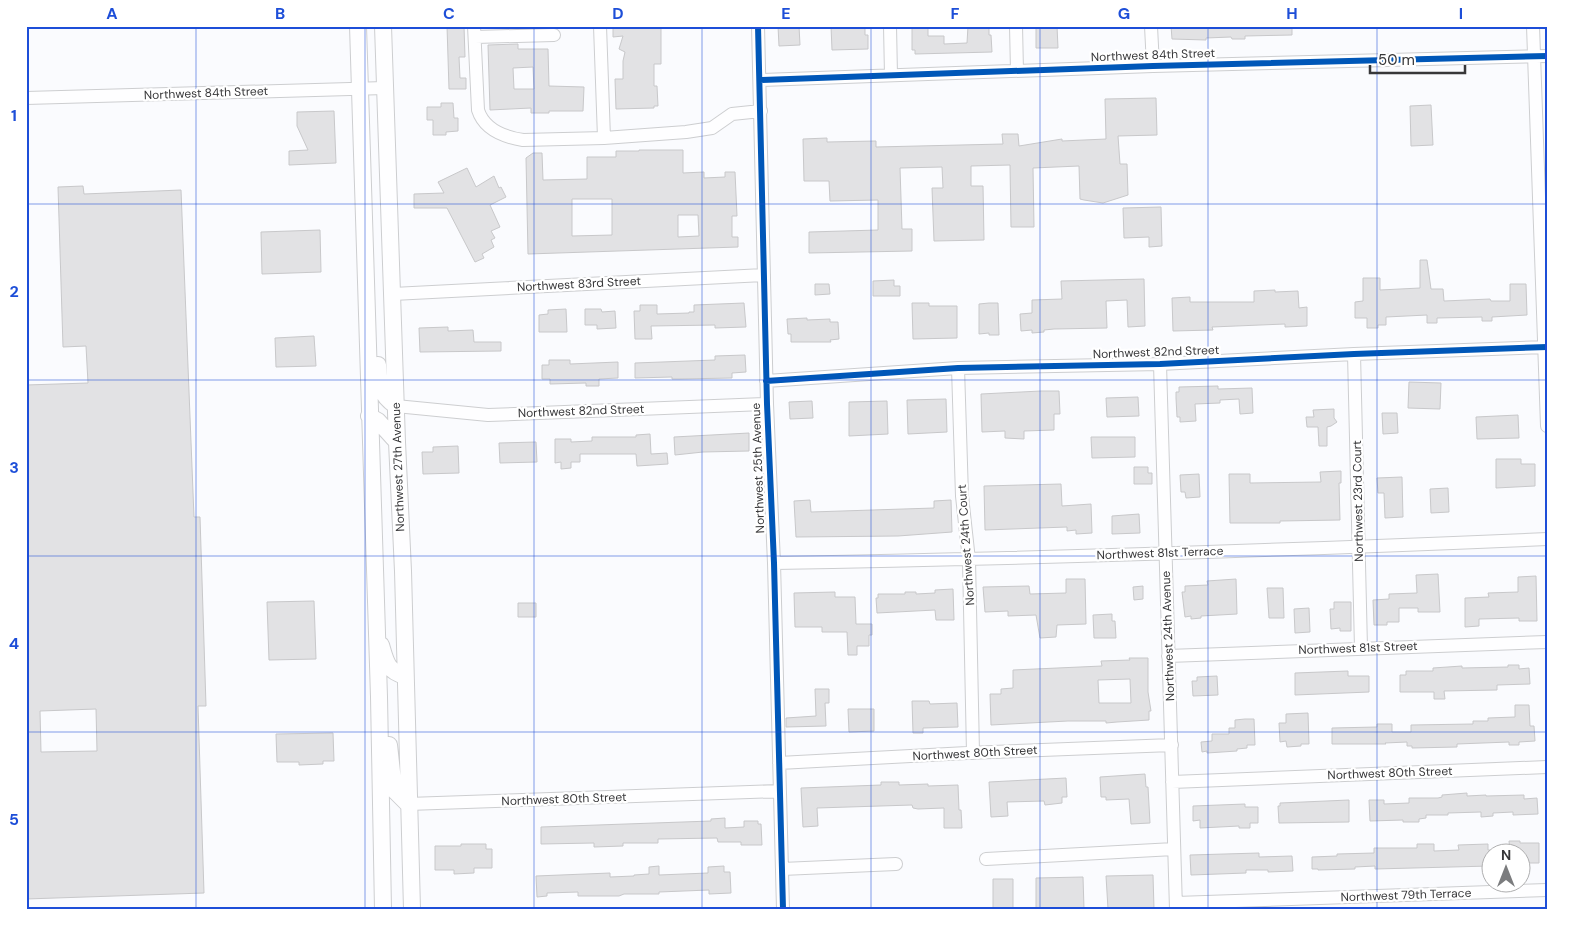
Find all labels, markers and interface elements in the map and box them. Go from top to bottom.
text: A [106,3,118,24]
text: B [275,3,285,24]
text: C [443,3,455,24]
text: D [612,3,624,24]
text: E [781,3,791,24]
text: F [951,3,960,24]
text: G [1118,3,1130,24]
text: H [1286,3,1298,24]
text: I [1459,3,1463,24]
scale bar [1370,42,1466,74]
street label: Northwest 84th Street [1091,45,1216,65]
text: 50 m [1378,50,1415,70]
street label: Northwest 84th Street [144,83,269,103]
text: 1 [11,105,17,126]
street label: Northwest 83rd Street [517,273,642,295]
text: 2 [9,281,19,302]
street label: Northwest 82nd Street [1093,342,1220,362]
street label: Northwest 82nd Street [518,401,645,421]
street label: Northwest 27th Avenue [388,402,408,532]
street label: Northwest 25th Avenue [748,402,768,534]
street label: Northwest 23rd Court [1349,440,1367,562]
text: 3 [9,457,19,478]
street label: Northwest 24th Court [954,484,978,606]
street label: Northwest 81st Terrace [1096,543,1224,563]
street label: Northwest 24th Avenue [1158,570,1178,701]
text: 4 [9,633,19,654]
street label: Northwest 81st Street [1298,638,1418,658]
street label: Northwest 80th Street [912,742,1038,764]
street label: Northwest 80th Street [1327,763,1453,783]
street label: Northwest 80th Street [501,789,627,809]
text: 5 [9,809,19,830]
north arrow [1480,842,1530,892]
text: N [1501,846,1511,864]
street label: Northwest 79th Terrace [1340,885,1472,905]

